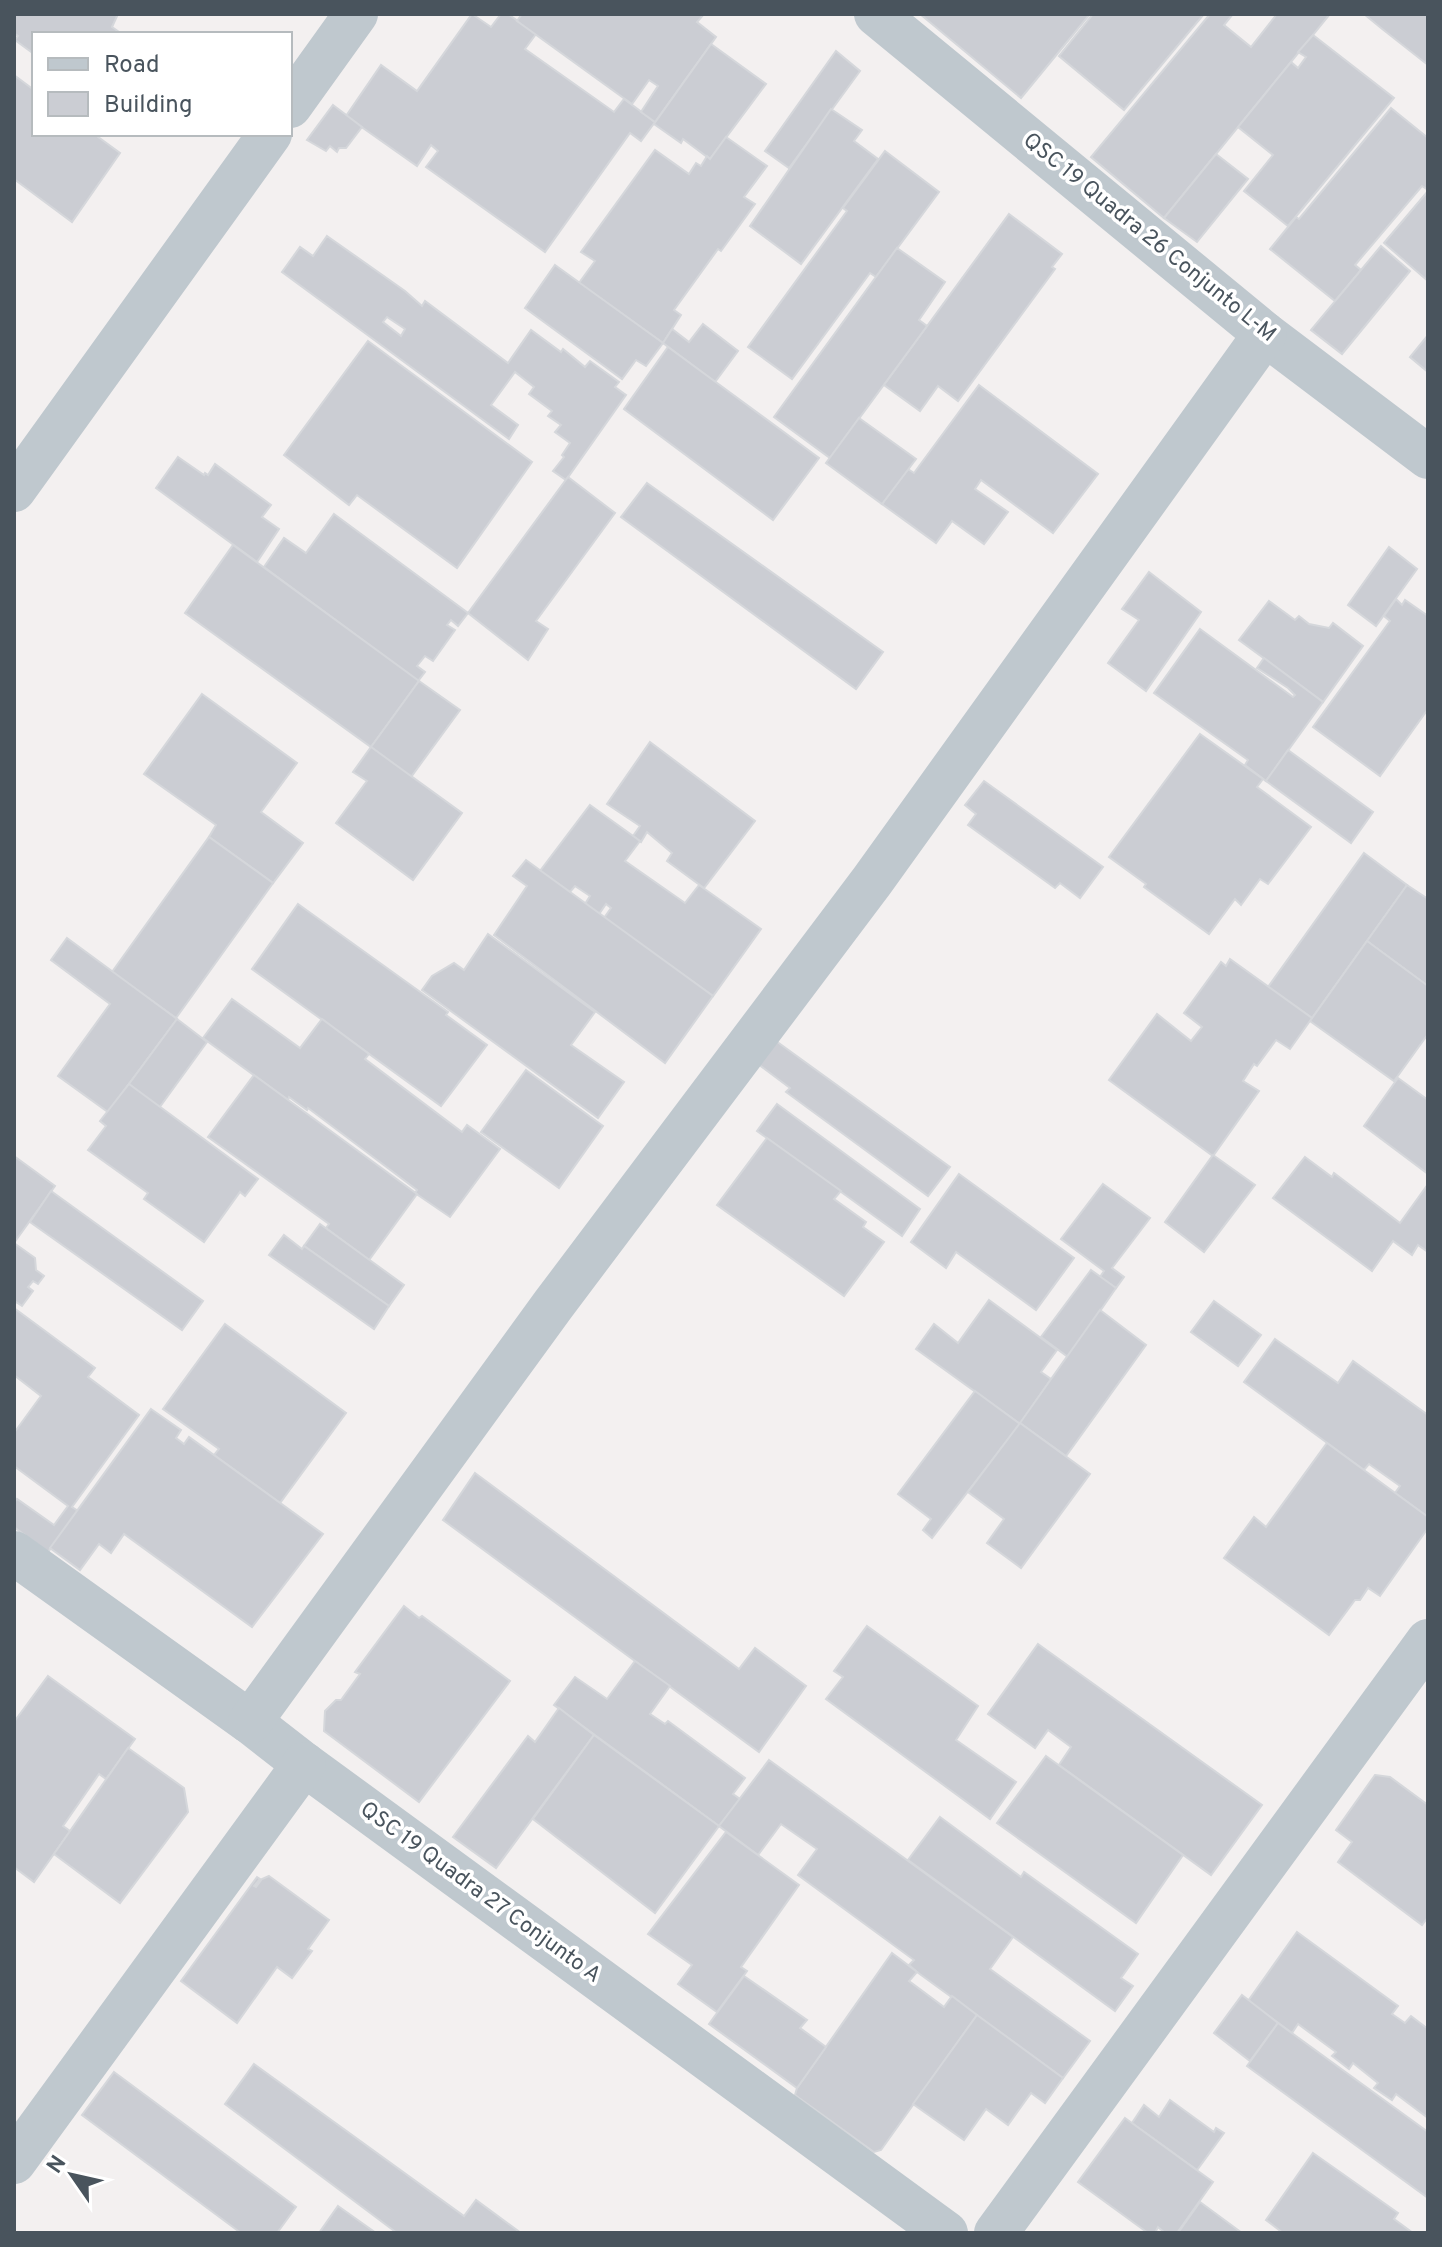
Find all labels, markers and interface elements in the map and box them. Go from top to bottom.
legend [32,32,292,136]
text: Road [104,51,160,81]
text: Building [104,91,193,121]
street label: QSC 19 Quadra 26 Conjunto L-M [1017,127,1281,349]
street label: QSC 19 Quadra 27 Conjunto A [354,1796,606,1990]
north arrow [32,2135,112,2215]
text: N [42,2151,73,2179]

